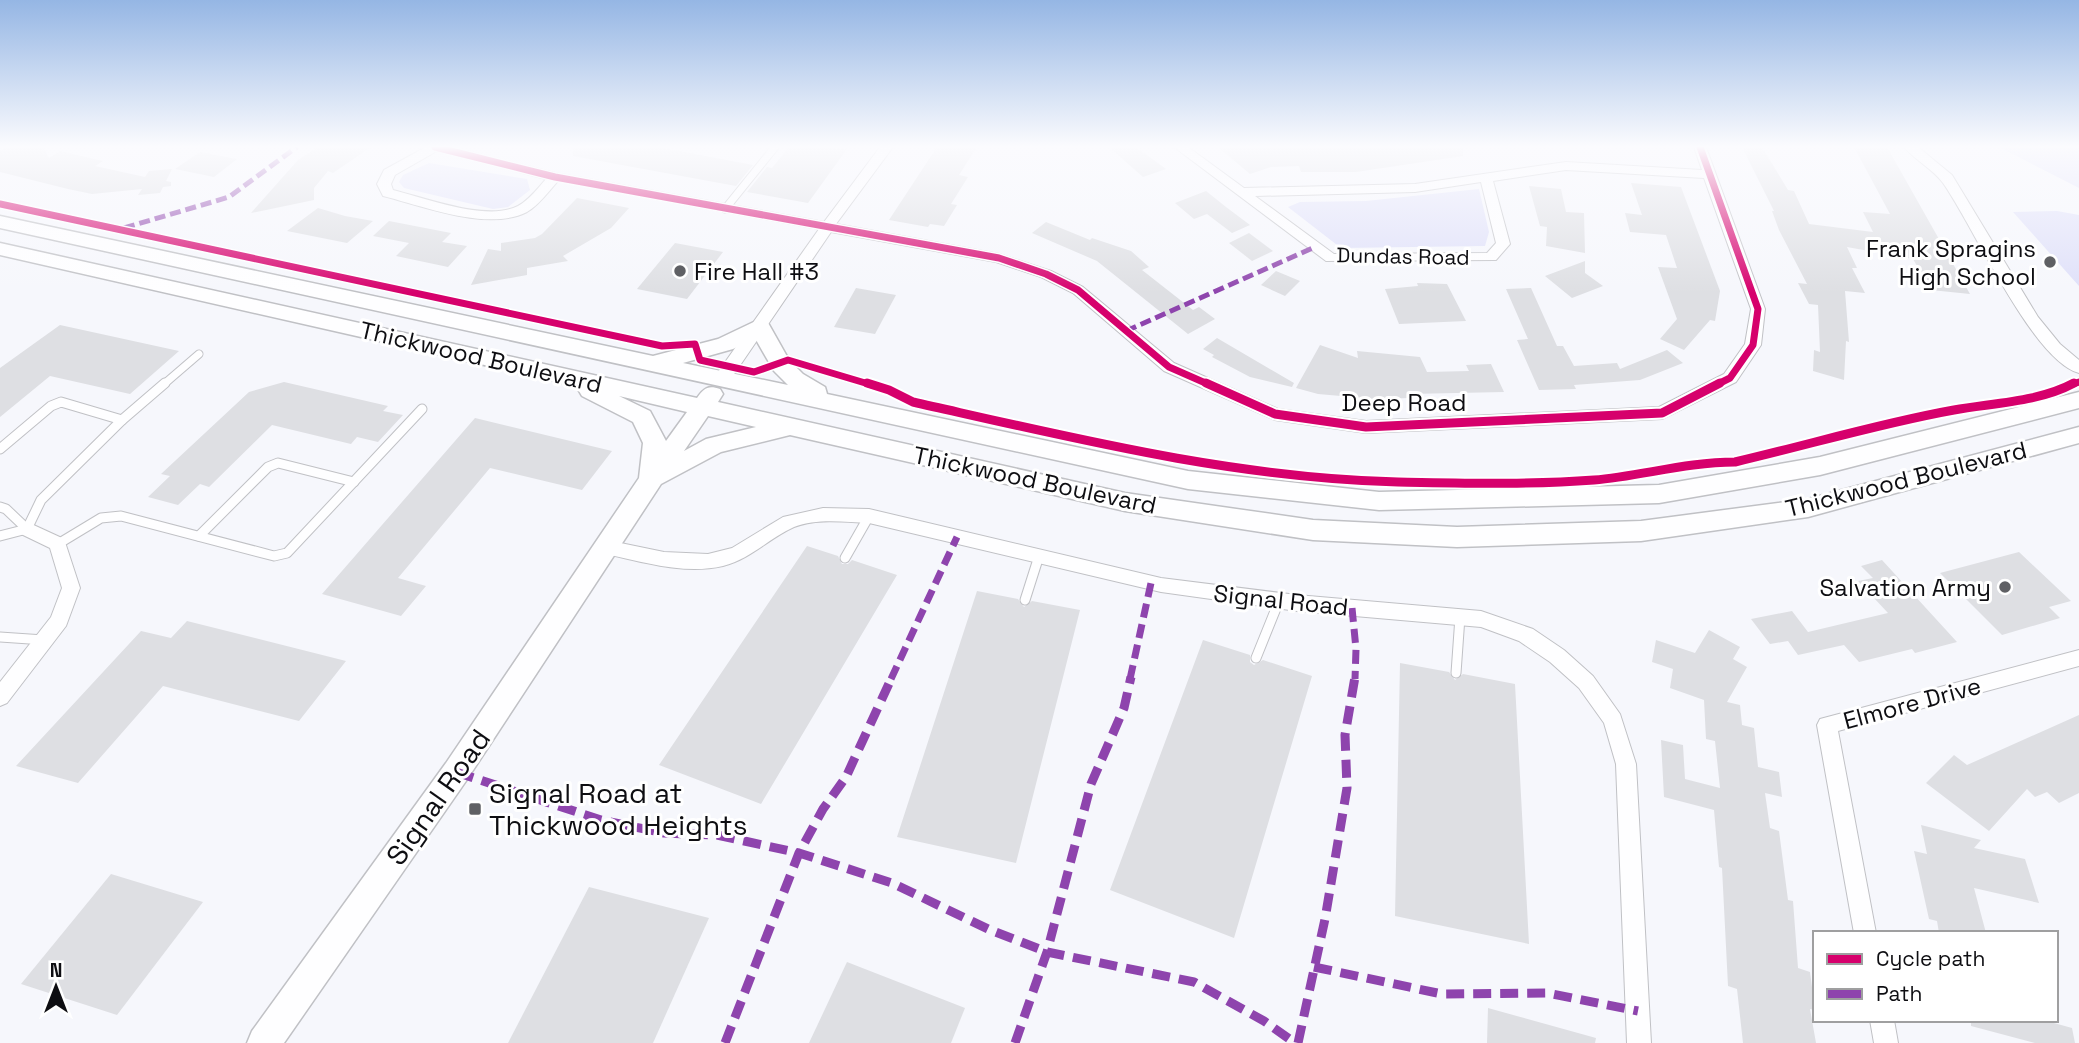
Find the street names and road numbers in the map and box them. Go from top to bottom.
street label: Dundas Road [1336,241,1470,271]
street label: Thickwood Boulevard [357,314,605,400]
street label: Deep Road [1342,387,1466,418]
street label: Thickwood Boulevard [1782,434,2030,524]
street label: Thickwood Boulevard [911,439,1159,521]
street label: Signal Road [1212,578,1350,622]
street label: Elmore Drive [1840,670,1984,736]
street label: Signal Road [378,722,498,872]

